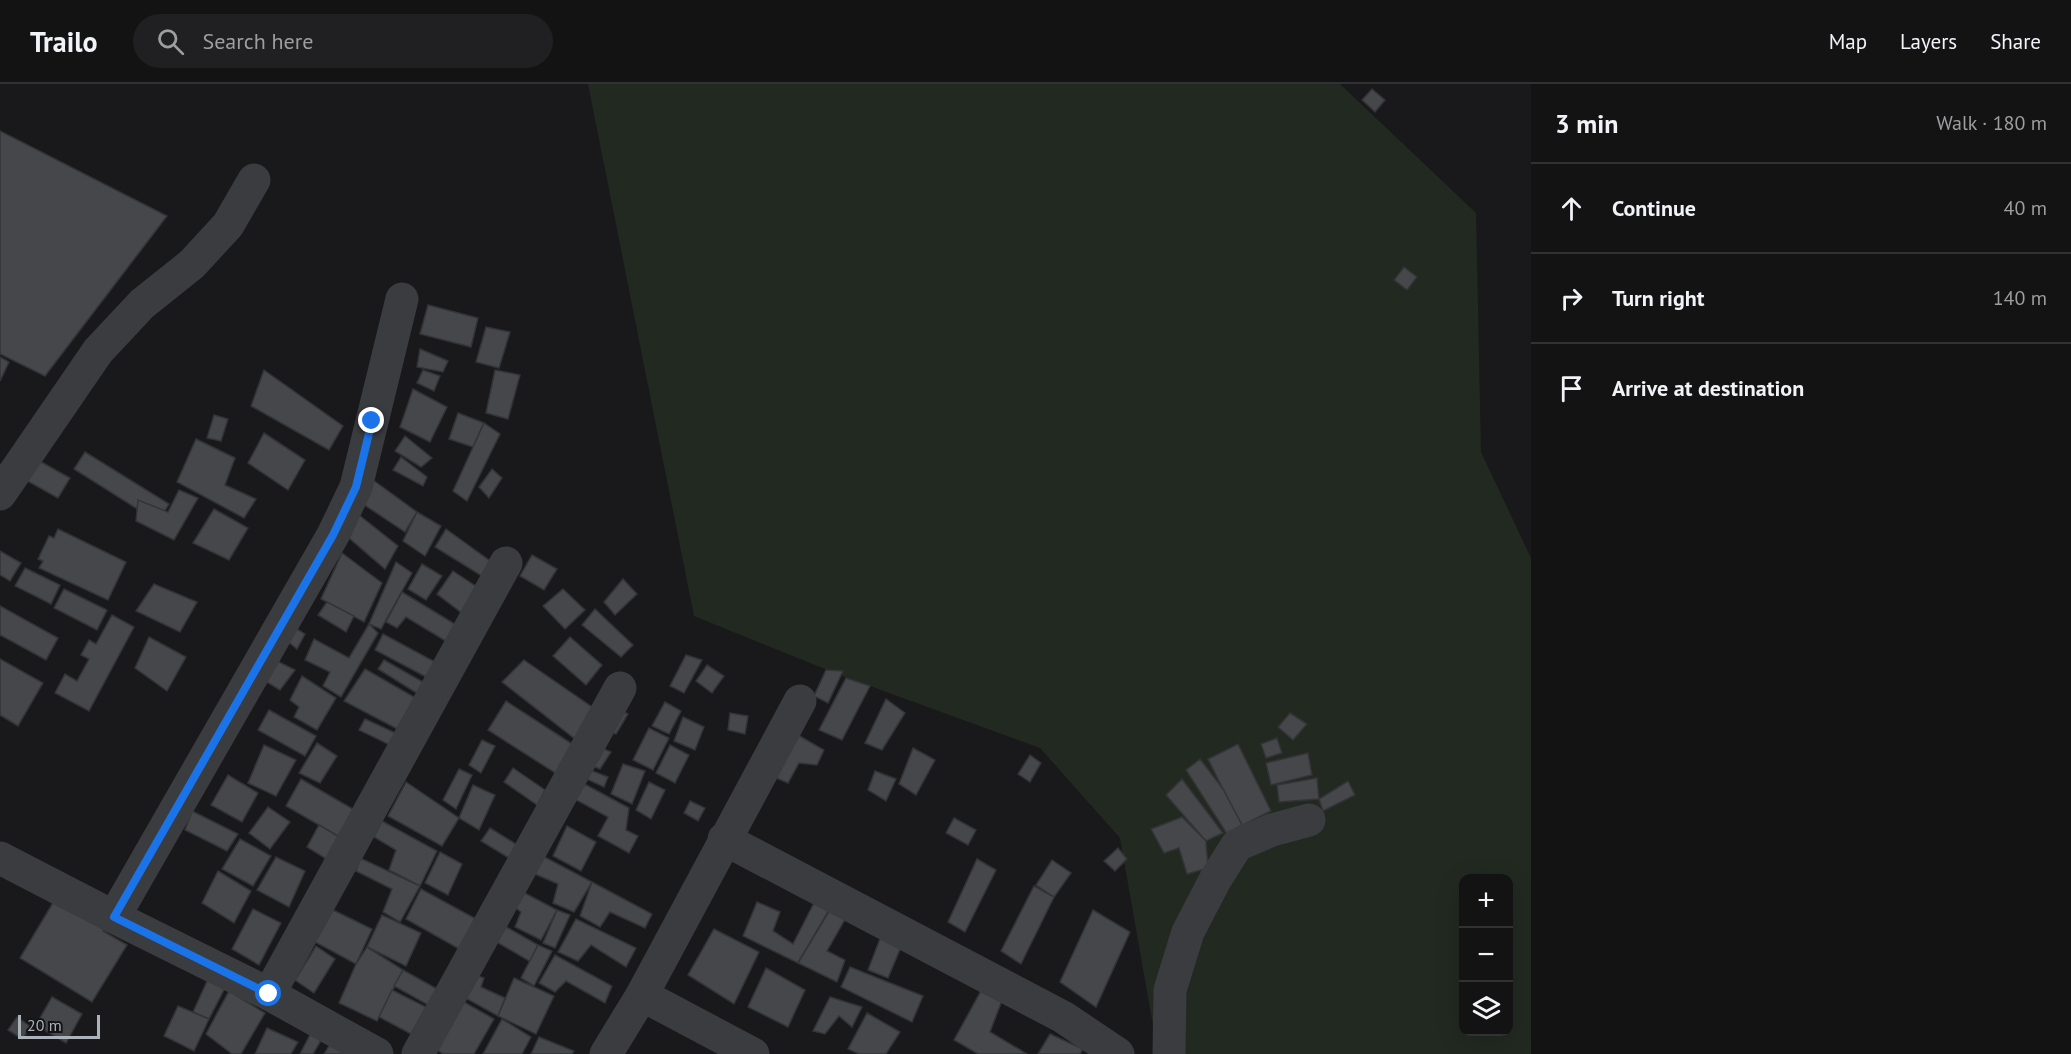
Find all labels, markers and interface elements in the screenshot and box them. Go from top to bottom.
search box [133,14,553,68]
text: Trailo [30,23,97,60]
icon: search [154,25,187,58]
text: Search here [202,27,313,55]
text: Map [1829,28,1867,55]
text: Layers [1900,28,1957,55]
text: Share [1990,28,2041,55]
text: 3 min [1555,107,1618,140]
text: Walk · 180 m [1936,110,2047,136]
icon: ahead [1555,192,1588,225]
text: Continue [1612,194,1696,222]
text: 40 m [2004,195,2047,221]
icon: right [1555,282,1588,315]
text: Turn right [1612,284,1704,312]
text: 140 m [1993,285,2047,311]
icon: arrive [1555,372,1588,405]
text: Arrive at destination [1612,374,1804,402]
route end [358,407,384,433]
map controls [1459,874,1513,1036]
button: + [1459,874,1513,928]
button: − [1459,928,1513,982]
route start [255,980,281,1006]
button: layers [1459,982,1513,1036]
scale bar [18,1012,100,1040]
text: 20 m [27,1015,62,1035]

